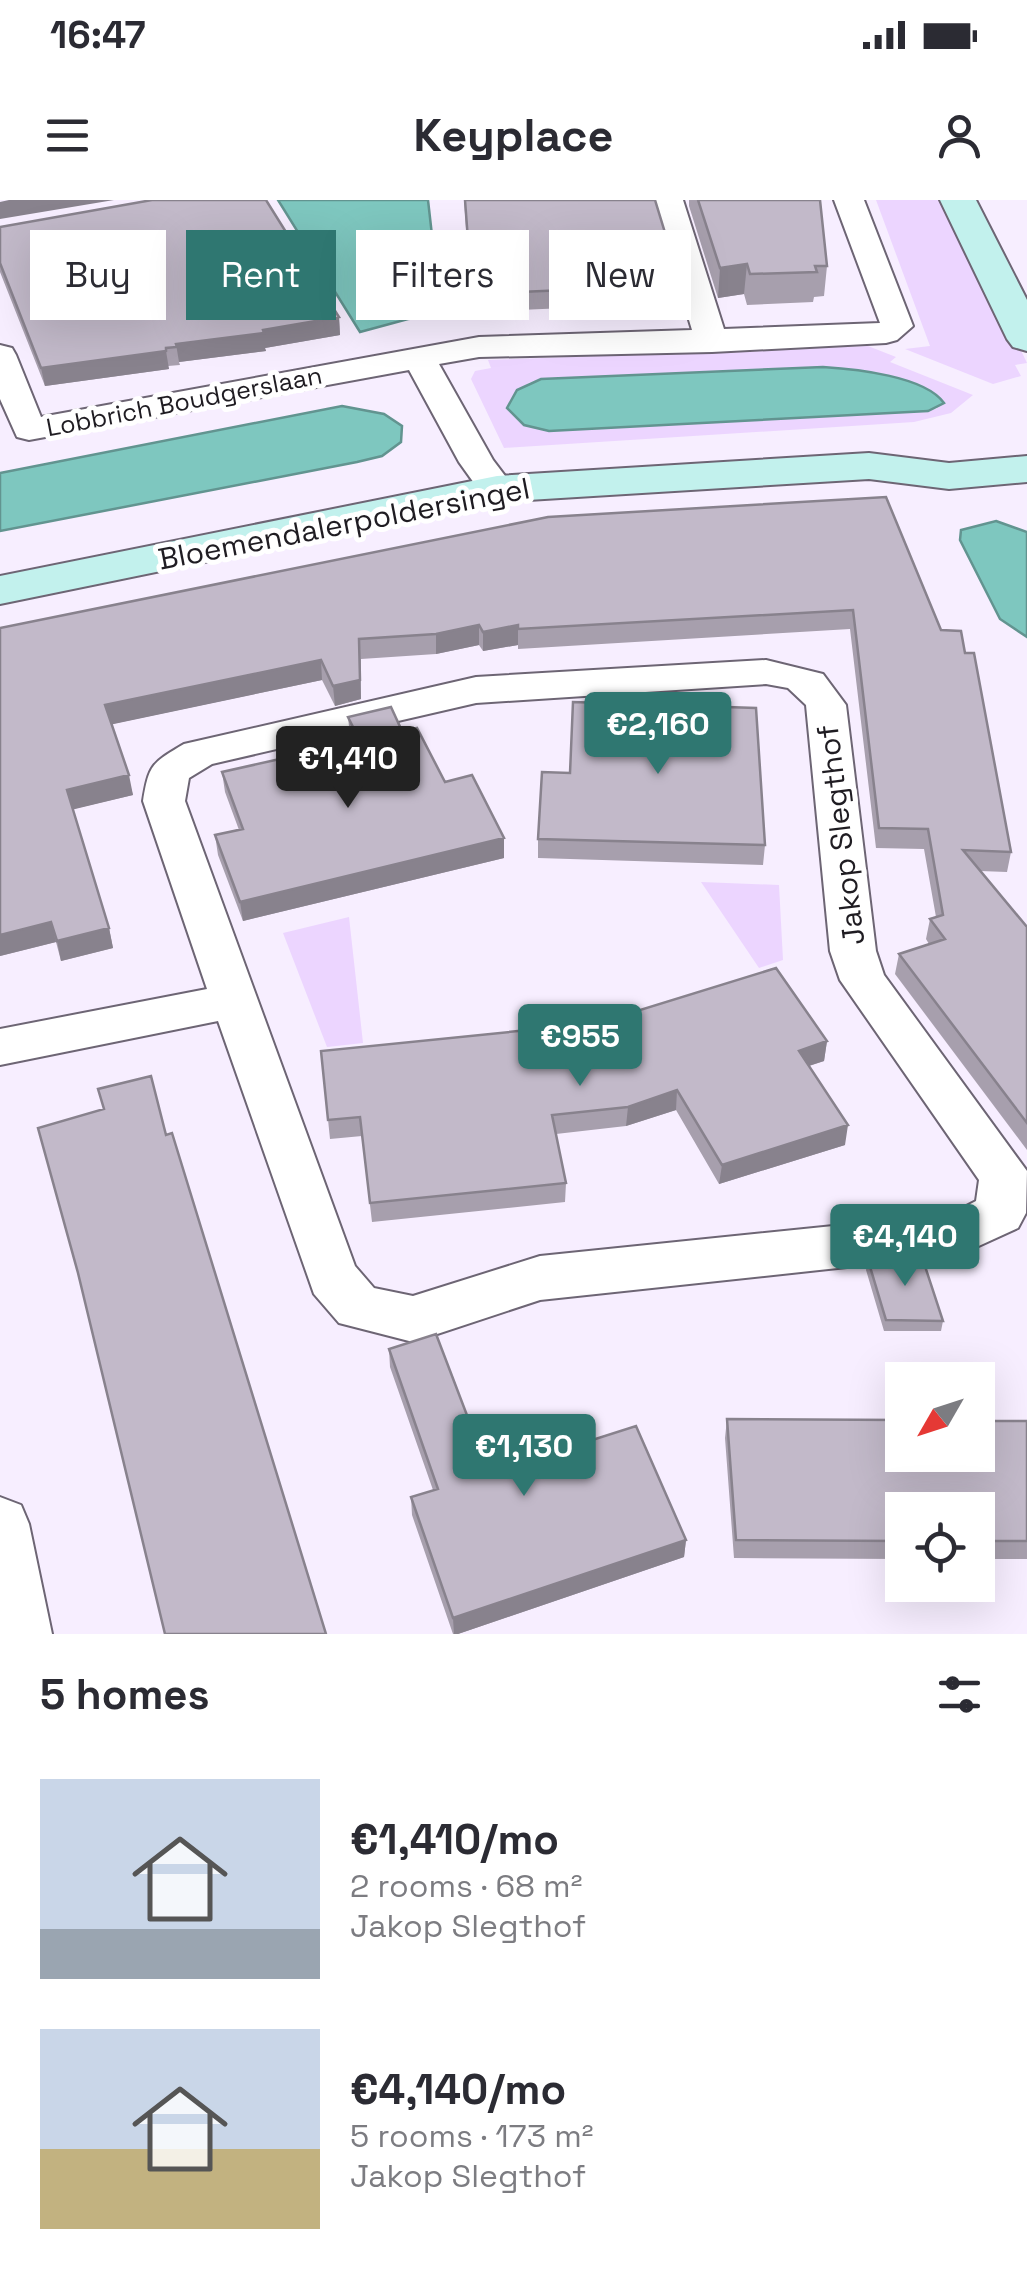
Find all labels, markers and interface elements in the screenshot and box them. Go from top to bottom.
text: 16:47 [50,11,146,59]
text: Keyplace [414,107,613,164]
icon: menu [40,108,95,163]
icon: person [932,108,987,163]
chip: Buy [30,230,166,320]
chip: Rent [186,230,336,320]
chip: Filters [356,230,529,320]
chip: New [549,230,691,320]
street label: Lobbrich Boudgerslaan [43,359,325,443]
street label: Bloemendalerpoldersingel [155,468,533,579]
pin: €2,160 [577,692,739,777]
text: €2,160 [606,704,710,744]
street label: Jakop Slegthof [808,723,873,947]
pin: €1,410 [267,726,429,811]
text: €1,410 [298,738,398,778]
pin: €955 [521,1004,639,1089]
text: €955 [540,1016,620,1056]
pin: €4,140 [824,1204,986,1289]
text: €4,140 [852,1216,958,1256]
north arrow [885,1362,995,1472]
map controls [885,1362,995,1602]
pin: €1,130 [443,1414,605,1499]
text: €1,130 [475,1426,573,1466]
button: locate [885,1492,995,1602]
icon: filters [932,1667,987,1722]
text: 5 homes [40,1668,210,1721]
text: €1,410/mo [350,1813,559,1866]
icon: home [120,1819,240,1939]
text: 2 rooms · 68 m² [350,1866,582,1906]
text: Jakop Slegthof [350,1906,586,1946]
text: €4,140/mo [350,2063,566,2116]
icon: home [120,2069,240,2189]
text: 5 rooms · 173 m² [350,2116,593,2156]
text: Jakop Slegthof [350,2156,586,2196]

